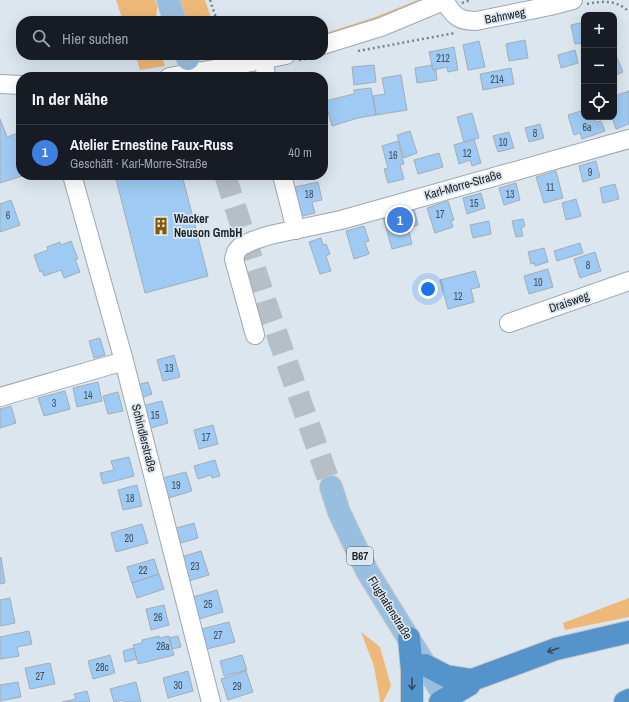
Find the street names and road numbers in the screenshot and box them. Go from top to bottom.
street label: Bahnweg [483,4,527,28]
street label: Karl-Morre-Straße [423,166,503,204]
street label: Draisweg [547,288,592,316]
street label: Schindlerstraße [128,402,160,474]
road number: B67 [347,547,373,565]
street label: Flughafenstraße [364,573,416,643]

